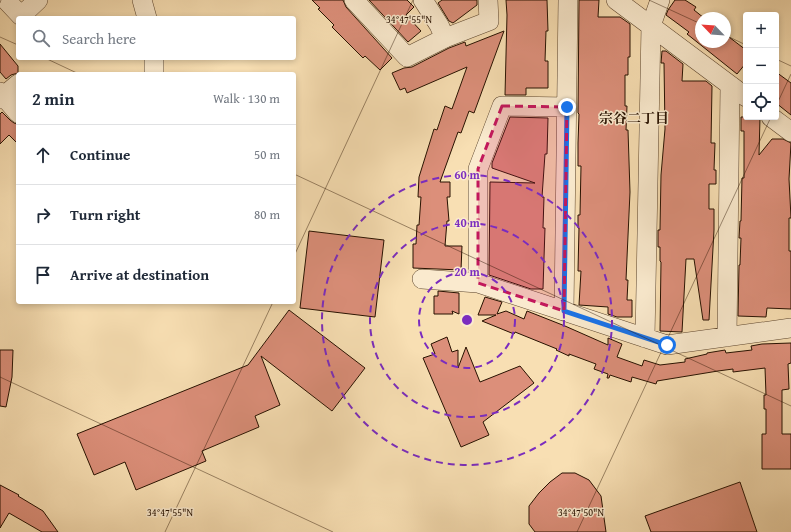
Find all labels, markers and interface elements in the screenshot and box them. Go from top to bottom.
text: 34°47'55"N [386,12,432,27]
north arrow [695,12,731,48]
map controls [743,12,779,120]
button: + [743,12,779,48]
search box [16,16,296,60]
icon: search [30,27,52,49]
text: Search here [62,28,136,49]
button: − [743,48,779,84]
button: locate [743,84,779,120]
text: 2 min [32,86,74,111]
text: Walk · 130 m [213,89,280,108]
route end [558,98,576,116]
district label: 宗谷二丁目 [599,108,669,128]
icon: ahead [32,144,54,166]
text: Continue [70,144,131,165]
text: 50 m [254,145,280,164]
text: 60 m [454,166,480,183]
icon: right [32,204,54,226]
text: Turn right [70,204,141,225]
text: 80 m [254,205,280,224]
text: 40 m [454,214,480,231]
text: 20 m [454,263,480,280]
icon: arrive [32,264,54,286]
text: Arrive at destination [70,264,209,285]
centre of rings [460,313,474,327]
route start [658,336,676,354]
text: 34°47'55"N [147,505,193,520]
text: 34°47'50"N [558,505,604,520]

